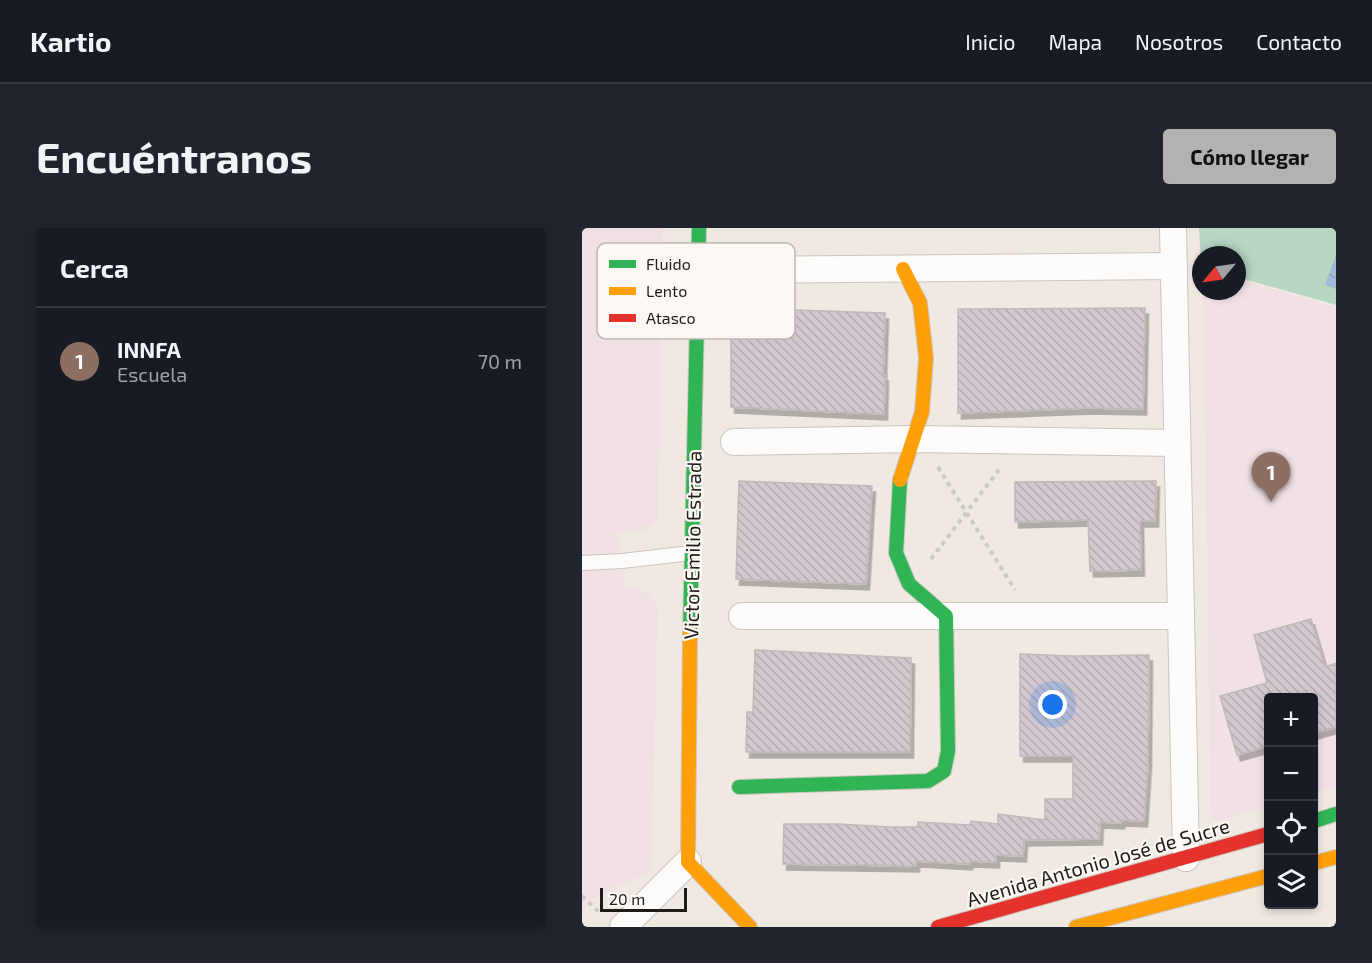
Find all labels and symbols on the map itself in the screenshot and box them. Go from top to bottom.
legend [597,243,795,339]
north arrow [1192,246,1246,300]
text: Fluido [646,254,691,273]
text: Lento [646,281,687,300]
text: Atasco [646,308,696,327]
street label: Victor Emilio Estrada [678,450,706,640]
pin: 1 [1252,452,1290,502]
your location [1038,690,1067,719]
street label: Avenida Antonio José de Sucre [964,813,1232,911]
scale bar [600,885,687,912]

